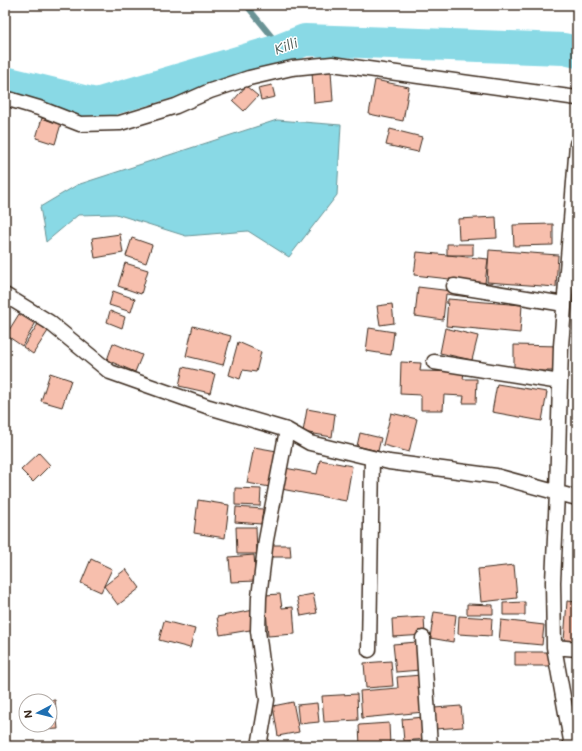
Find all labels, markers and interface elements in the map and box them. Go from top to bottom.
water label: Killi [271,32,301,59]
north arrow [18,693,58,733]
text: N [20,709,36,719]

